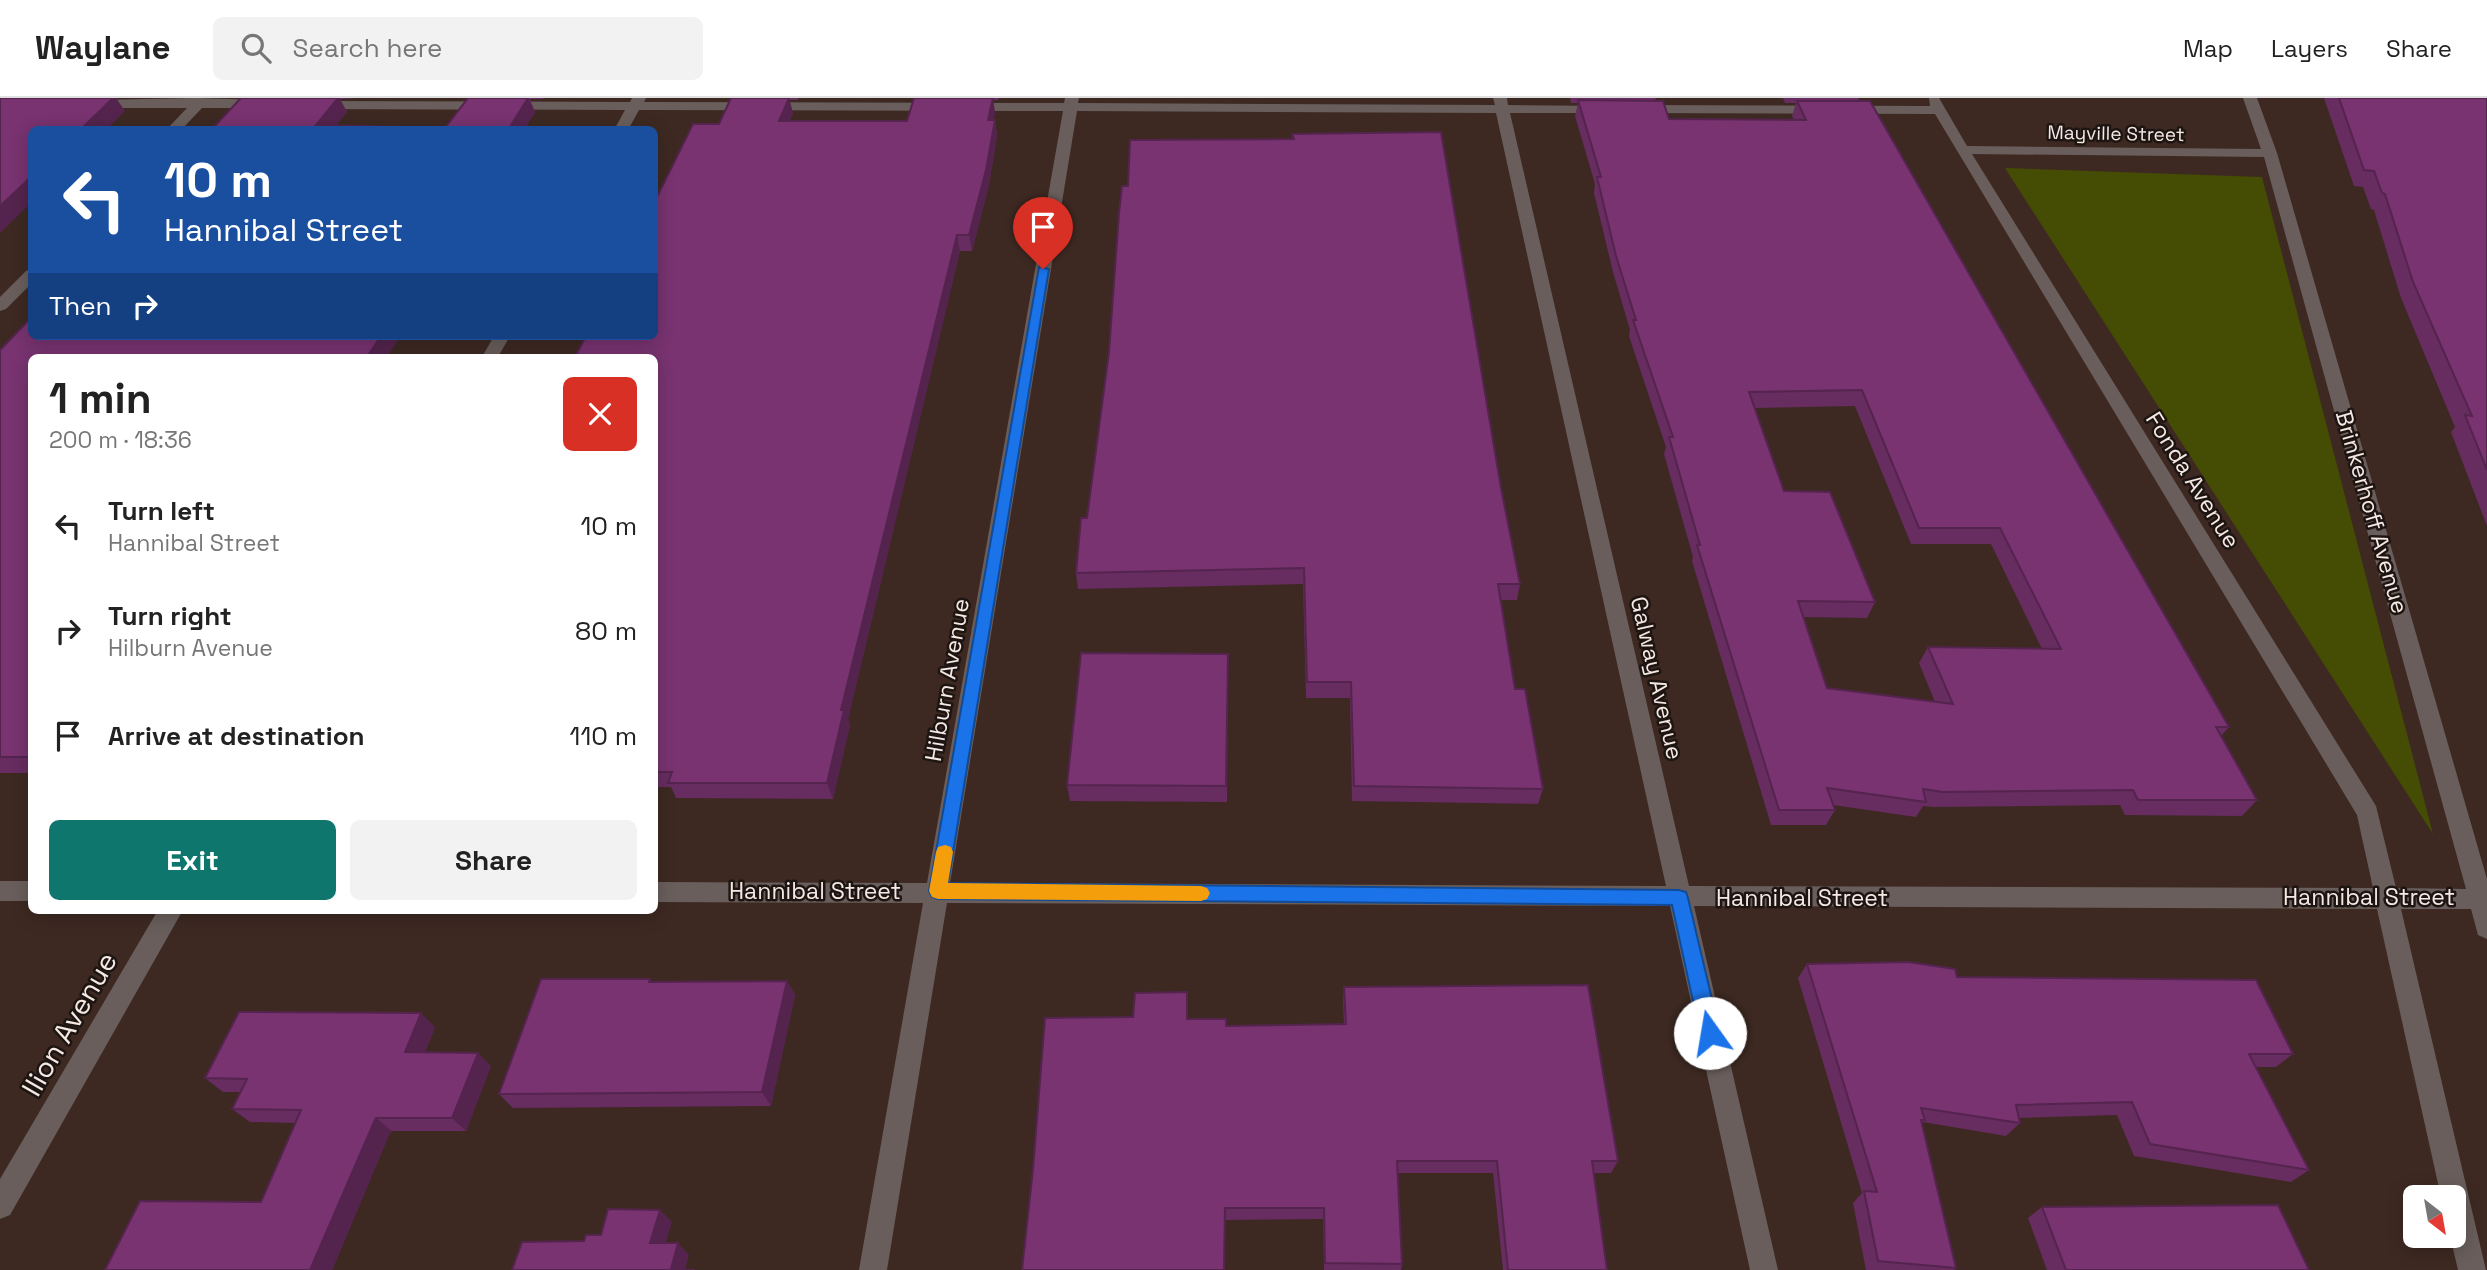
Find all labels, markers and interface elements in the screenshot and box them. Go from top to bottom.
search box [213,17,703,80]
text: Waylane [35,27,171,69]
icon: search [237,29,275,67]
text: Search here [293,31,442,65]
text: Map [2183,33,2233,64]
text: Layers [2271,33,2348,64]
text: Share [2386,33,2452,64]
street label: Mayville Street [2047,120,2185,147]
text: 10 m [164,149,272,211]
icon: left [49,154,140,245]
pin [1013,197,1073,269]
icon: arrive [1024,208,1062,246]
text: Hannibal Street [164,210,403,250]
icon: right [126,287,164,325]
text: Then [49,289,112,323]
text: 1 min [49,372,152,425]
button: close [563,377,637,451]
street label: Fonda Avenue [2139,406,2247,554]
street label: Brinkerhoff Avenue [2329,407,2415,617]
text: 200 m · 18:36 [49,425,192,455]
text: Turn left [108,494,215,528]
icon: left [49,507,87,545]
text: 10 m [580,509,637,543]
text: Hannibal Street [108,528,280,558]
street label: Galway Avenue [1624,594,1690,762]
street label: Hilburn Avenue [918,596,976,764]
text: Turn right [108,599,232,633]
icon: right [49,612,87,650]
text: 80 m [575,614,637,648]
text: Hilburn Avenue [108,633,273,663]
icon: arrive [49,717,87,755]
text: Arrive at destination [108,719,365,753]
text: 110 m [570,719,637,753]
button: Exit [49,820,336,900]
button: Share [350,820,637,900]
street label: Hannibal Street [729,876,901,906]
street label: Hannibal Street [2283,882,2455,912]
street label: Hannibal Street [1716,883,1888,913]
street label: Ilion Avenue [13,945,125,1103]
position arrow [1673,996,1747,1070]
north arrow [2403,1185,2466,1248]
map controls [2403,1185,2466,1248]

